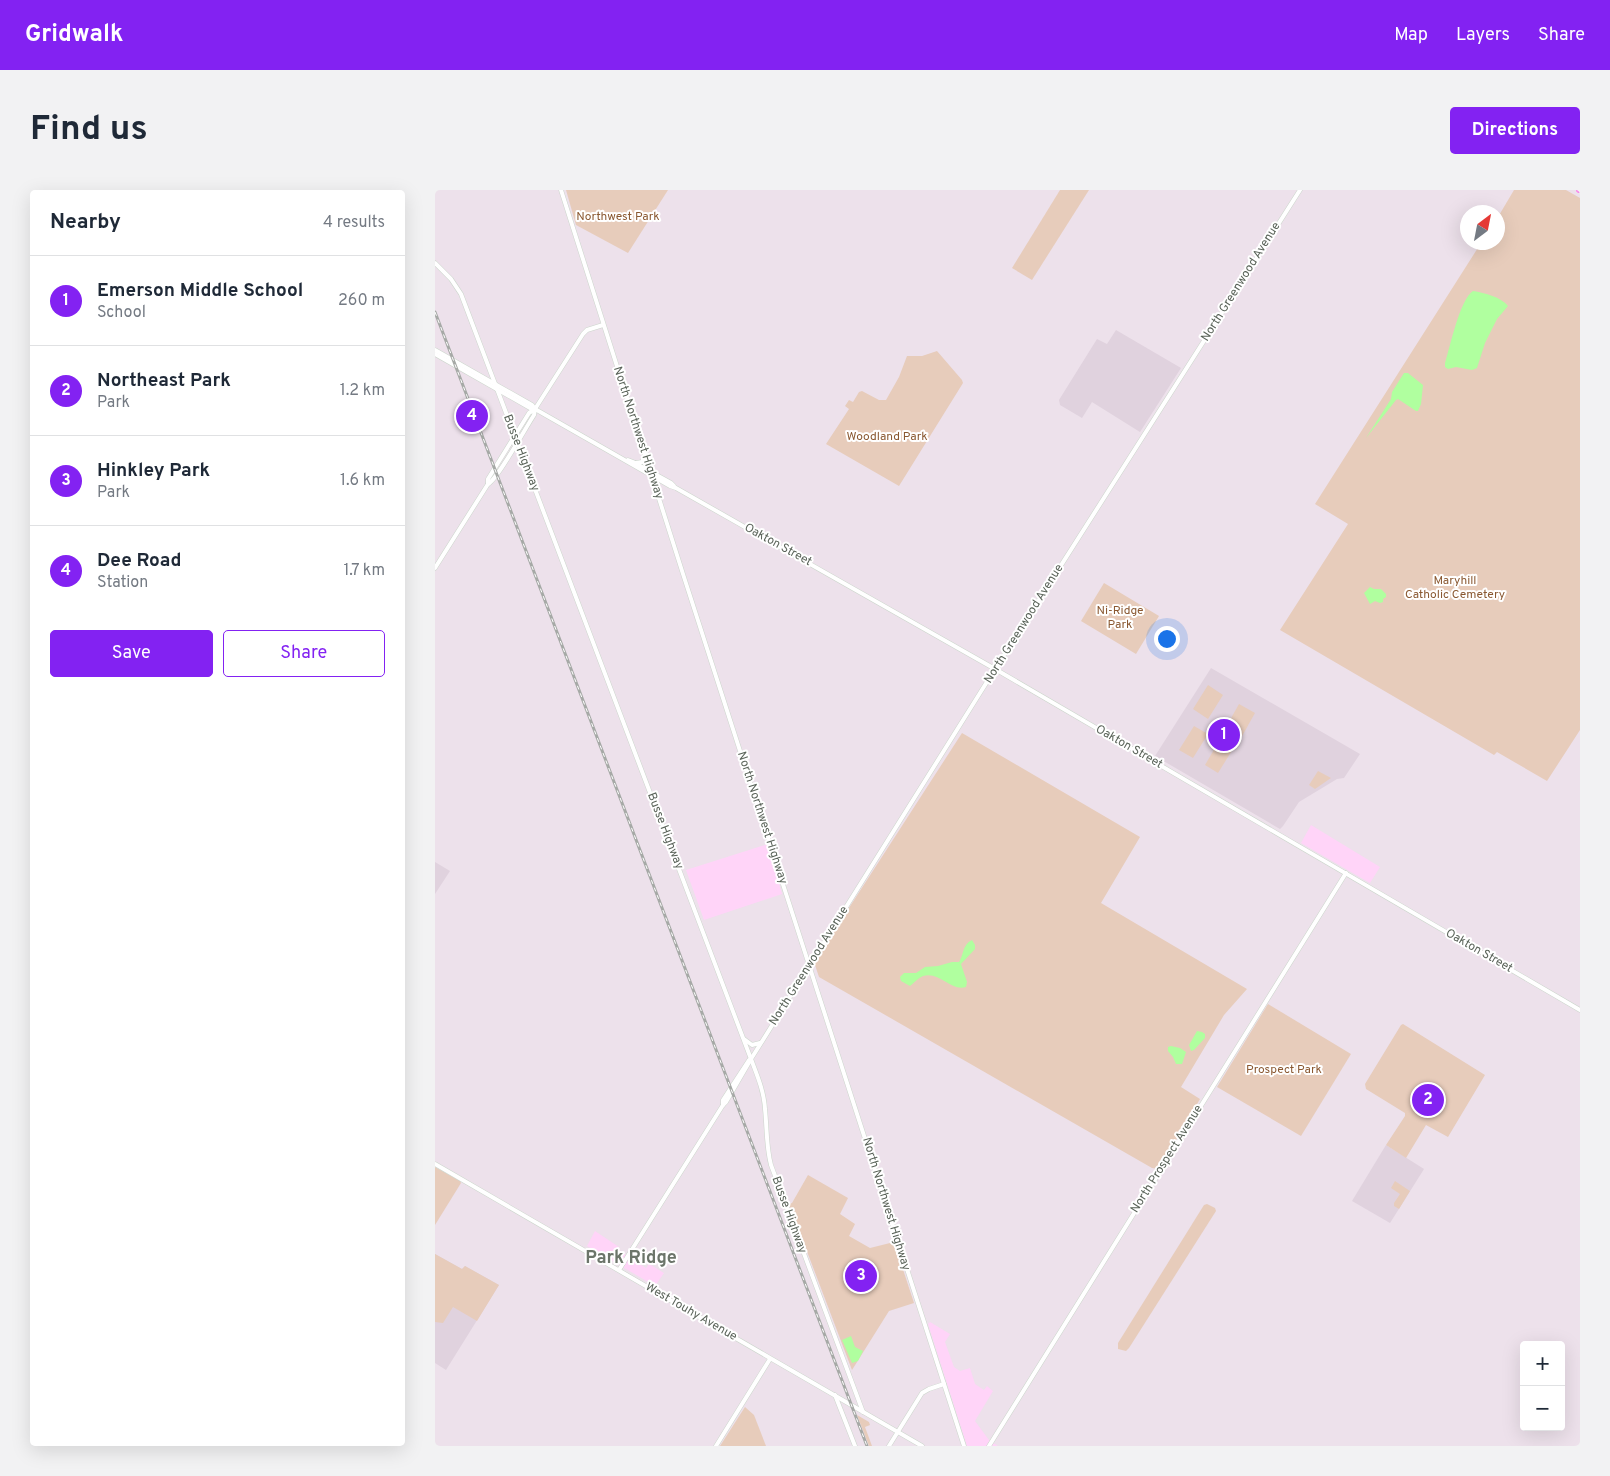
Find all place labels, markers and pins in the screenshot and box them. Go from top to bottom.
pin: 4 [456,397,488,435]
pin: 1 [1208,716,1240,754]
pin: 2 [1412,1081,1444,1119]
pin: 3 [845,1257,877,1295]

